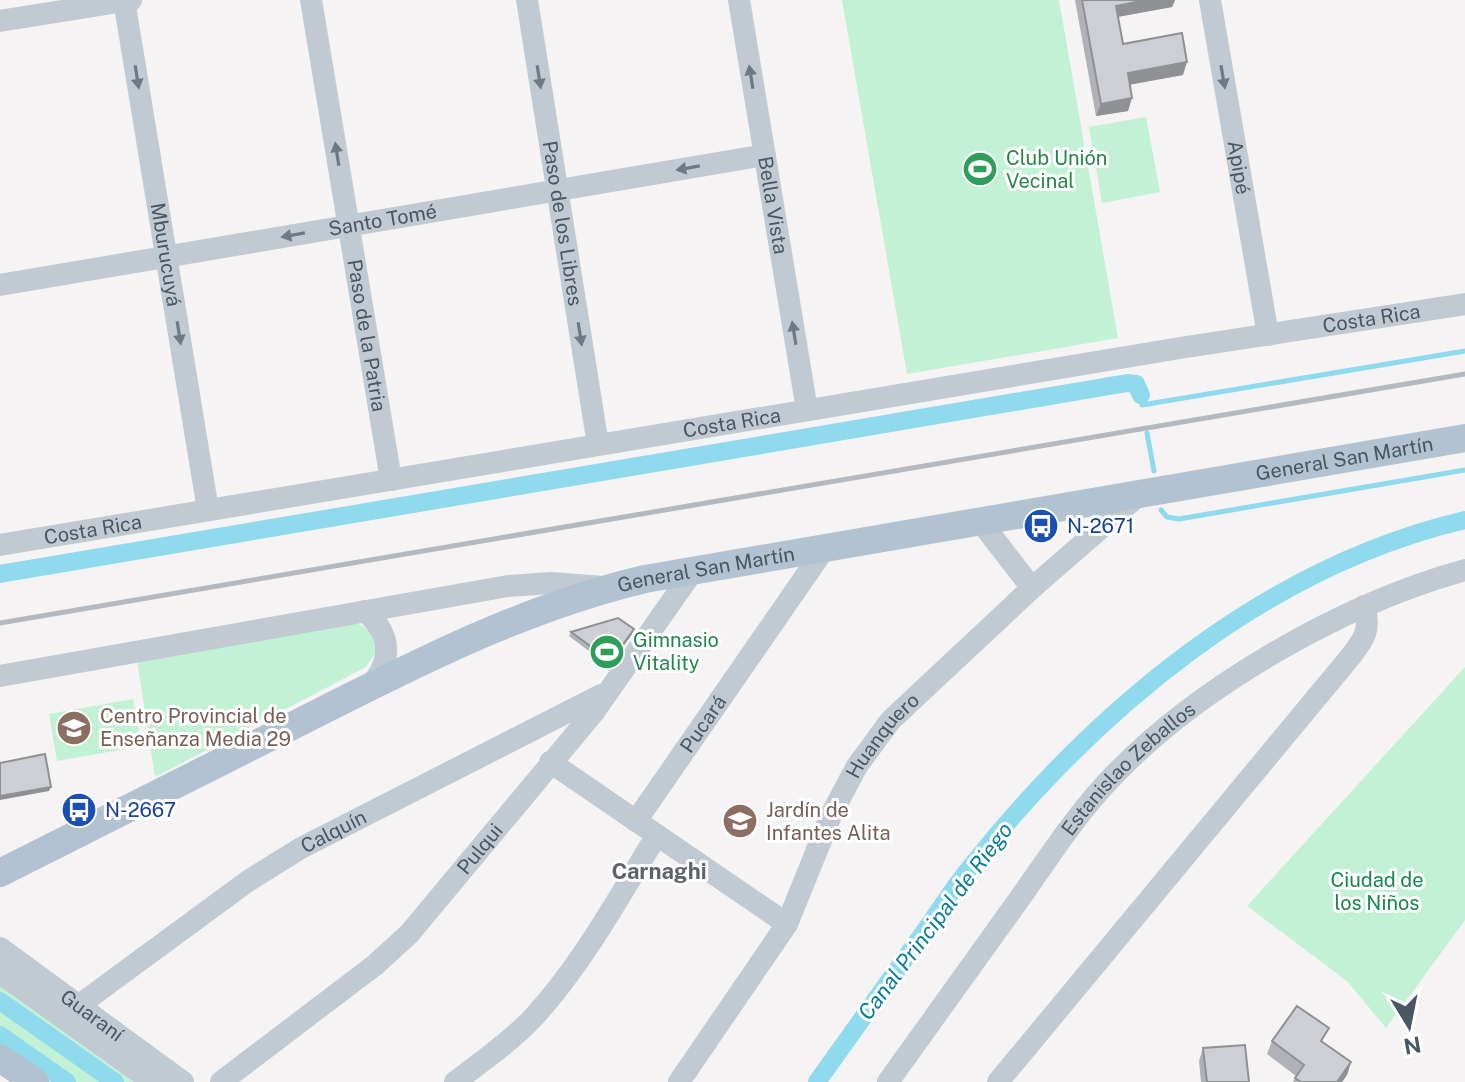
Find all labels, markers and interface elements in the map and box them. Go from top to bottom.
one-way arrow [745,64,757,89]
one-way arrow [131,65,143,90]
one-way arrow [534,65,546,90]
one-way arrow [1217,65,1230,90]
street label: Paso de los Libres [538,139,588,307]
street label: Apipé [1223,139,1255,196]
one-way arrow [330,142,342,167]
place label: Club Unión Vecinal [1006,146,1107,193]
sports icon: Club Unión Vecinal [961,150,999,188]
street label: Bella Vista [753,154,793,256]
one-way arrow [675,163,700,175]
street label: Santo Tomé [327,199,439,241]
street label: Mburucuyá [146,201,186,308]
one-way arrow [280,230,305,242]
street label: Paso de la Patria [342,257,391,413]
street label: Costa Rica [1321,299,1422,338]
one-way arrow [788,320,800,345]
one-way arrow [173,321,186,346]
one-way arrow [575,322,587,347]
street label: Costa Rica [681,403,783,443]
street label: General San Martín [1254,432,1435,486]
bus stop icon: N-2671 [1022,507,1060,545]
street label: Costa Rica [42,510,143,549]
place label: N-2671 [1067,514,1134,538]
street label: General San Martín [615,541,796,598]
place label: Gimnasio Vitality [633,628,719,675]
sports icon: Gimnasio Vitality [588,633,626,671]
street label: Huanquero [841,688,924,782]
street label: Pucará [675,691,731,757]
street label: Estanislao Zeballos [1056,697,1200,840]
place label: Centro Provincial de Enseñanza Media 29 [100,704,291,751]
school or university icon: Centro Provincial de Enseñanza Media 29 [55,709,93,747]
bus stop icon: N-2667 [60,791,98,829]
place label: N-2667 [105,798,176,822]
place label: Jardín de Infantes Alita [766,798,891,845]
school or university icon: Jardín de Infantes Alita [721,802,759,840]
street label: Calquín [297,805,370,858]
water label: Canal Principal de Riego [852,817,1018,1025]
street label: Pulqui [452,819,508,879]
district label: Carnaghi [611,858,707,884]
park label: Ciudad de los Niños [1330,868,1424,915]
street label: Guaraní [56,984,129,1047]
north arrow [1369,986,1449,1066]
text: N [1402,1031,1423,1060]

